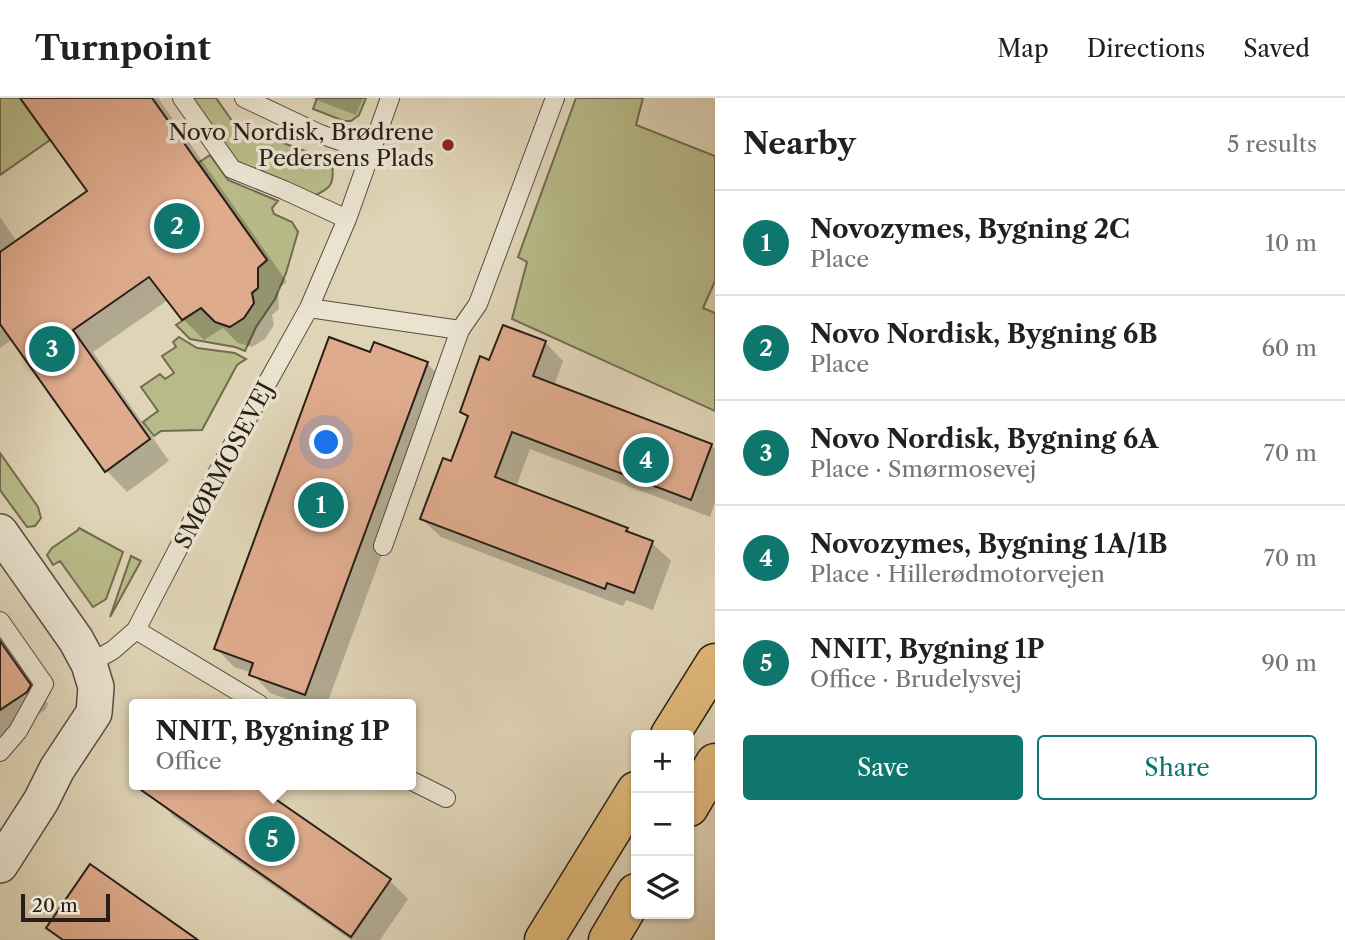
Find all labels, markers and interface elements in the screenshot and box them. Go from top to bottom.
text: Turnpoint [35,28,211,69]
text: Map [997,34,1049,63]
text: Directions [1087,34,1205,63]
text: Saved [1243,34,1310,63]
place label: Novo Nordisk, Brødrene Pedersens Plads [168,118,434,172]
text: Nearby [743,125,856,162]
text: 5 results [1227,130,1317,158]
marker: Novo Nordisk, Brødrene Pedersens Plads [440,137,456,153]
pin: 2 [154,200,200,252]
text: Novozymes, Bygning 2C [810,213,1130,245]
text: 1 [761,229,771,257]
text: 10 m [1265,229,1317,257]
text: Place [810,245,869,273]
text: Novo Nordisk, Bygning 6B [810,318,1158,350]
pin: 3 [29,323,75,375]
text: 2 [759,334,773,362]
text: 60 m [1261,334,1317,362]
text: Place [810,350,869,378]
street label: SMØRMOSEVEJ [168,377,280,553]
text: Novo Nordisk, Bygning 6A [810,423,1158,455]
your location [309,425,343,459]
pin: 4 [623,434,669,486]
text: 3 [760,439,773,467]
text: 70 m [1264,439,1317,467]
text: Place · Smørmosevej [810,455,1036,483]
pin: 1 [298,479,344,531]
text: Novozymes, Bygning 1A/1B [810,528,1167,560]
text: 4 [759,544,773,572]
text: 70 m [1264,544,1317,572]
text: Place · Hillerødmotorvejen [810,560,1105,588]
text: NNIT, Bygning 1P [810,633,1044,665]
text: 5 [760,649,772,677]
text: 90 m [1261,649,1317,677]
text: Office · Brudelysvej [810,665,1022,693]
popup [129,699,416,790]
text: NNIT, Bygning 1P [155,715,390,747]
map controls [631,730,694,919]
button: + [631,730,694,793]
button: Save [743,735,1023,800]
button: Share [1037,735,1317,800]
text: Office [155,747,222,775]
button: − [631,793,694,856]
pin: 5 [249,813,295,865]
button: layers [631,856,694,919]
scale bar [21,891,110,923]
text: 20 m [32,894,78,917]

